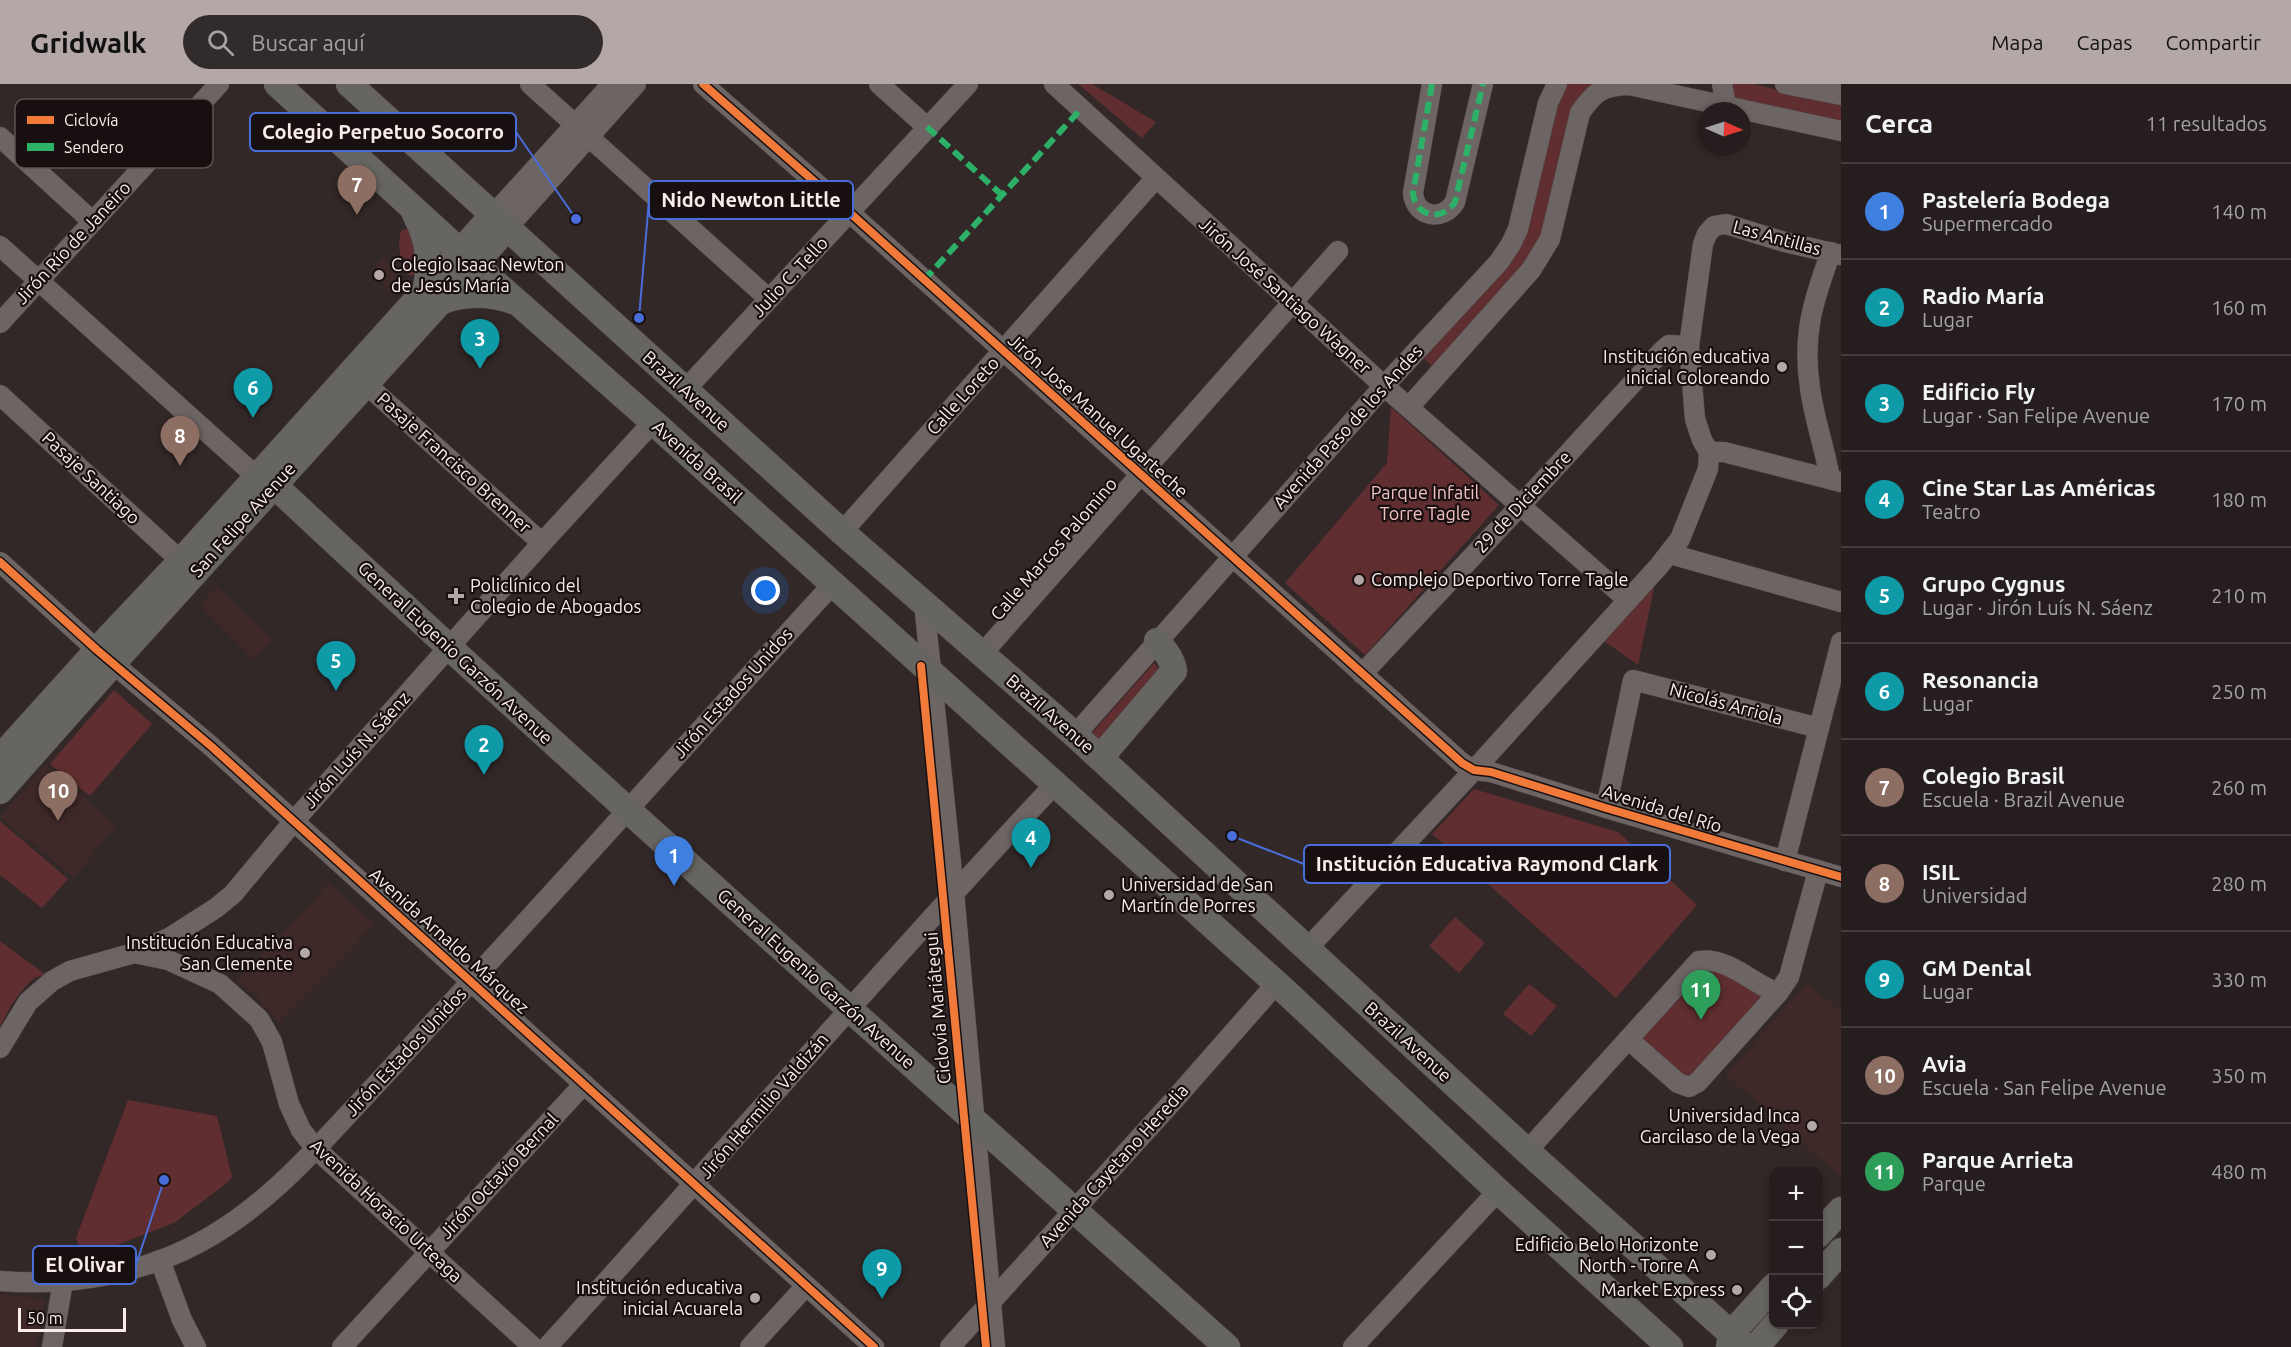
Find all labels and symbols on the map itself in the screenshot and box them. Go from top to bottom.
legend [15,99,213,168]
north arrow [1697,102,1751,156]
text: Ciclovía [64,111,119,129]
callout: Colegio Perpetuo Socorro [250,113,516,151]
text: Colegio Perpetuo Socorro [262,120,504,143]
text: Sendero [64,138,124,156]
pin: 7 [338,166,376,215]
street label: Jirón Río de Janeiro [10,177,134,308]
callout: Nido Newton Little [649,181,853,219]
text: Nido Newton Little [661,188,841,211]
street label: Jirón José Santiago Wagner [1196,213,1376,378]
street label: Las Antillas [1731,216,1824,258]
street label: Julio C. Tello [747,232,831,320]
place label: Colegio Isaac Newton de Jesús María [391,254,565,295]
marker: Colegio Isaac Newton de Jesús María [372,268,386,282]
pin: 3 [460,320,500,369]
street label: Jirón Jose Manuel Ugarteche [1005,329,1193,501]
street label: Avenida Paso de los Andes [1269,340,1426,512]
street label: Brazil Avenue [639,346,734,434]
place label: Institución educativa inicial Coloreando [1603,346,1770,387]
street label: Calle Loreto [922,352,1002,438]
marker: Institución educativa inicial Coloreando [1775,360,1789,374]
pin: 6 [234,368,272,418]
street label: Pasaje Francisco Brenner [374,388,536,537]
pin: 8 [160,416,200,466]
street label: Avenida Brasil [649,416,747,507]
street label: Pasaje Santiago [39,427,145,528]
street label: 29 de Diciembre [1470,446,1574,556]
street label: San Felipe Avenue [186,458,299,581]
street label: Calle Marcos Palomino [986,473,1121,624]
park label: Parque Infatil Torre Tagle [1371,482,1480,523]
street label: General Eugenio Garzón Avenue [354,557,557,748]
place label: Complejo Deportivo Torre Tagle [1371,569,1629,589]
marker: Complejo Deportivo Torre Tagle [1352,573,1366,587]
place label: Policlínico del Colegio de Abogados [470,575,642,616]
your location [751,576,780,605]
marker: Policlínico del Colegio de Abogados [447,587,465,605]
street label: Jirón Estados Unidos [669,623,796,761]
pin: 5 [316,642,356,691]
street label: Brazil Avenue [1003,670,1099,757]
street label: Nicolás Arriola [1668,678,1785,728]
street label: Jirón Luís N. Sáenz [299,687,414,812]
pin: 2 [464,726,504,775]
pin: 10 [38,772,78,821]
street label: Avenida del Río [1600,780,1725,836]
pin: 4 [1012,818,1050,868]
pin: 1 [654,836,694,886]
callout: Institución Educativa Raymond Clark [1304,845,1670,883]
text: Institución Educativa Raymond Clark [1316,852,1658,875]
street label: Avenida Arnaldo Márquez [366,863,533,1017]
place label: Universidad de San Martín de Porres [1121,874,1274,915]
street label: General Eugenio Garzón Avenue [714,884,919,1072]
marker: Universidad de San Martín de Porres [1102,888,1116,902]
street label: Ciclovía Mariátegui [920,931,954,1085]
place label: Institución Educativa San Clemente [126,932,293,973]
marker: Institución Educativa San Clemente [298,946,312,960]
pin: 11 [1682,970,1720,1020]
street label: Jirón Estados Unidos [341,983,470,1120]
street label: Brazil Avenue [1361,997,1456,1085]
street label: Jirón Hermilio Valdizán [695,1029,832,1182]
street label: Avenida Cayetano Heredia [1035,1080,1192,1251]
place label: Universidad Inca Garcilaso de la Vega [1640,1105,1800,1146]
street label: Jirón Octavio Bernal [435,1108,562,1242]
marker: Universidad Inca Garcilaso de la Vega [1805,1119,1819,1133]
street label: Avenida Horacio Urteaga [307,1135,467,1286]
place label: Edificio Belo Horizonte North - Torre A [1515,1234,1699,1275]
callout: El Olivar [33,1246,136,1284]
marker: Edificio Belo Horizonte North - Torre A [1704,1248,1718,1262]
pin: 9 [862,1250,902,1299]
text: El Olivar [45,1253,125,1276]
place label: Institución educativa inicial Acuarela [576,1277,743,1318]
place label: Market Express [1601,1279,1725,1299]
marker: Market Express [1730,1283,1744,1297]
marker: Institución educativa inicial Acuarela [748,1291,762,1305]
scale bar [18,1305,126,1332]

